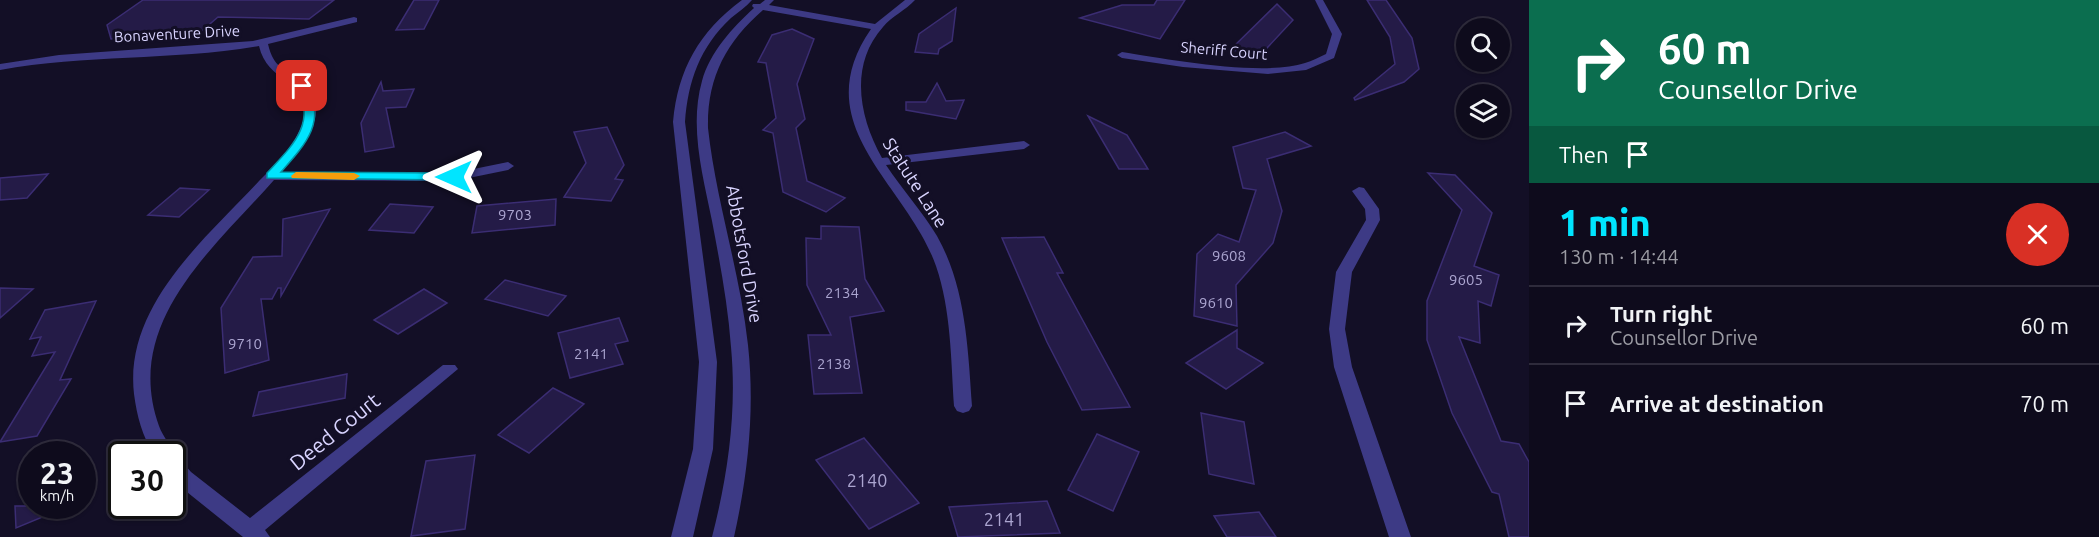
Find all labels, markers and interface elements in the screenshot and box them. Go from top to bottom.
map controls [1456,18,1510,138]
button: search [1456,18,1510,72]
street label: Bonaventure Drive [114,22,240,45]
icon: right [1559,24,1637,102]
text: 60 m [1658,25,1752,72]
street label: Sheriff Court [1180,38,1268,63]
pin [276,60,327,111]
icon: arrive [285,69,318,102]
text: Counsellor Drive [1658,74,1858,104]
button: layers [1456,84,1510,138]
street label: Statute Lane [879,134,952,231]
icon: arrive [1621,138,1654,171]
text: Then [1559,142,1609,167]
position arrow [422,145,486,209]
street label: Abbotsford Drive [723,183,767,324]
text: 1 min [1559,202,1651,243]
button: close [2006,203,2069,266]
house number: 9703 [498,206,532,223]
text: 130 m · 14:44 [1559,245,1679,268]
house number: 9608 [1212,247,1246,264]
house number: 9605 [1449,271,1483,288]
house number: 2134 [825,284,859,301]
house number: 9610 [1199,294,1233,311]
text: Turn right [1610,301,1712,326]
icon: right [1559,309,1592,342]
text: 60 m [2020,313,2069,338]
text: Counsellor Drive [1610,326,1758,349]
house number: 9710 [228,335,262,352]
house number: 2141 [574,345,608,362]
house number: 2138 [817,355,851,372]
icon: arrive [1559,387,1592,420]
street label: Deed Court [285,388,384,475]
text: Arrive at destination [1610,391,1824,416]
text: 70 m [2020,391,2069,416]
speed limit sign: 30 [108,441,186,519]
text: 23 [40,456,74,490]
house number: 2140 [847,470,887,490]
text: km/h [40,487,74,504]
house number: 2141 [984,509,1024,529]

